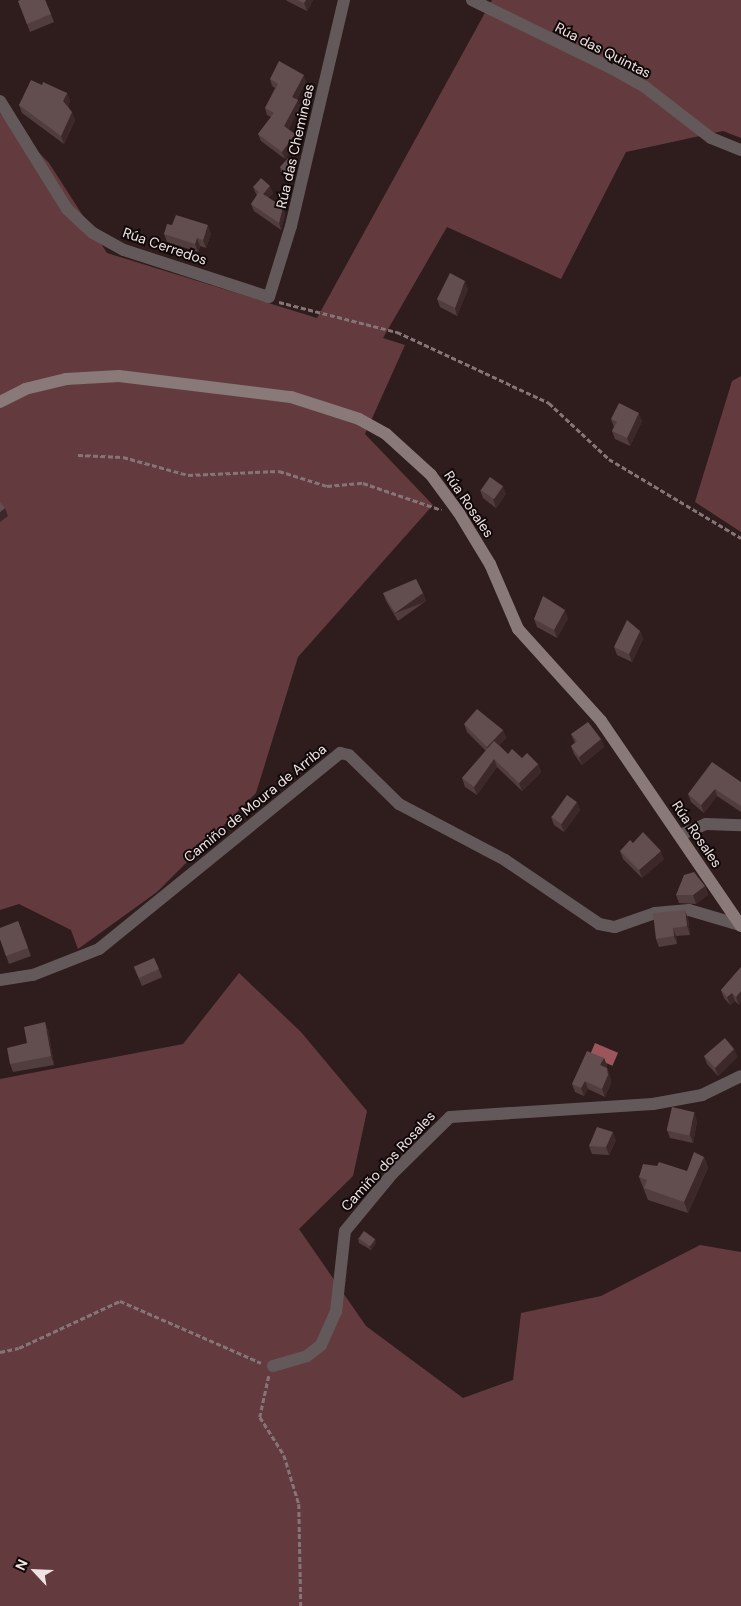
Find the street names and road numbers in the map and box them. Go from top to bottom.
street label: Rúa das Quintas [552,19,654,81]
street label: Rúa das Chemineas [272,82,318,210]
street label: Rúa Cerredos [121,224,209,268]
street label: Rúa Rosales [441,468,497,540]
street label: Camiño de Moura de Arriba [180,740,330,866]
street label: Rúa Rosales [669,798,725,870]
street label: Camiño dos Rosales [337,1108,439,1214]

